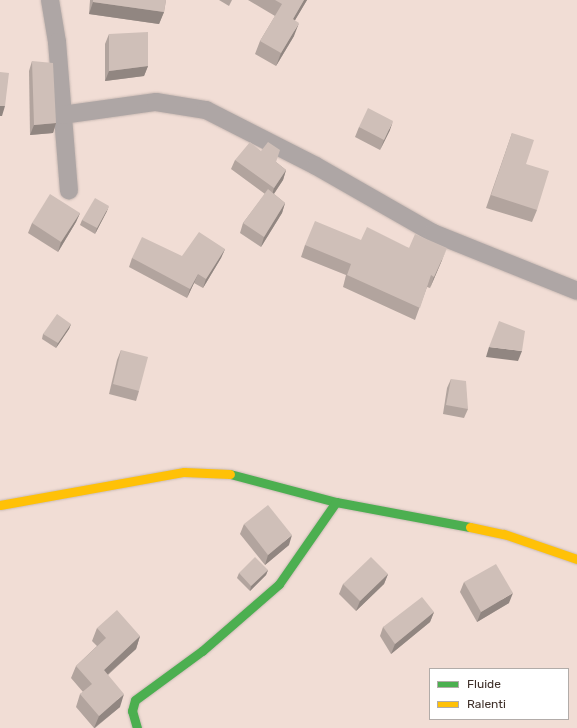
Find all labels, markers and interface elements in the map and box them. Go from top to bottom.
legend [429,668,569,720]
text: Fluide [467,677,501,691]
text: Ralenti [467,697,506,711]

